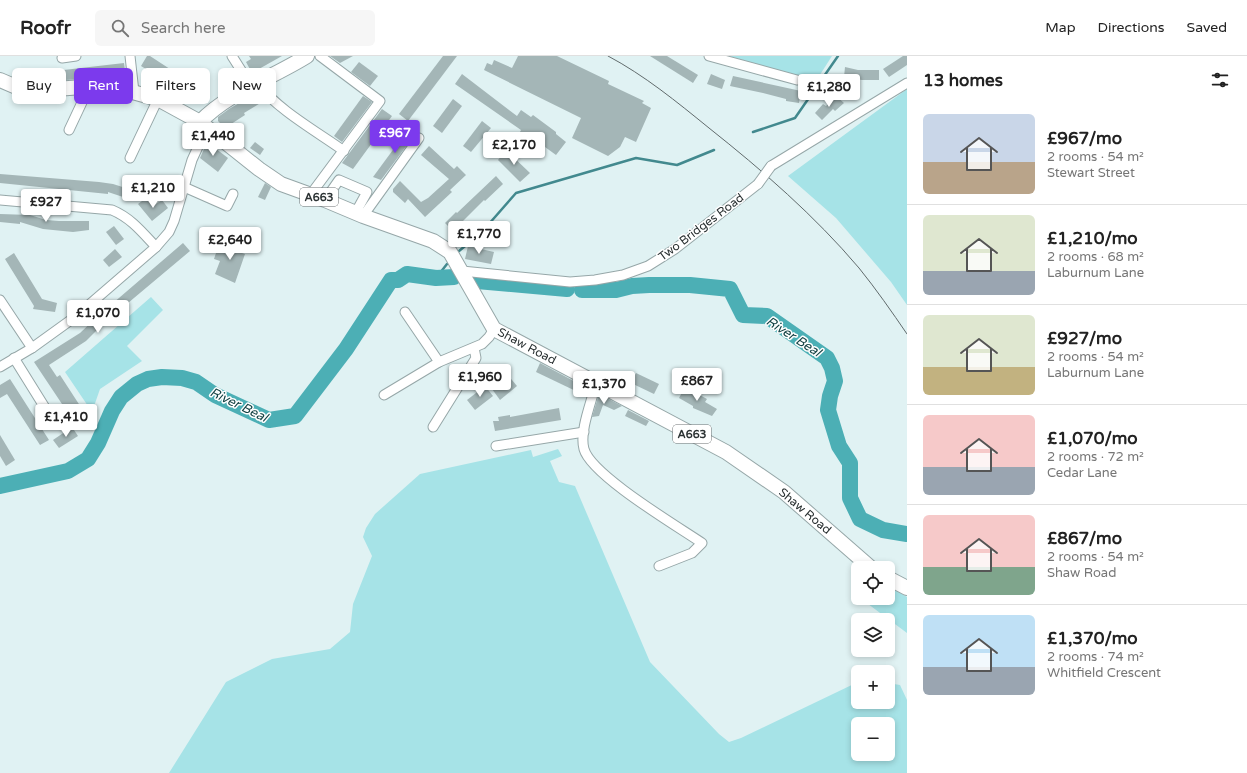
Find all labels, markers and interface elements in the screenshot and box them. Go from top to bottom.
search box [95,10,375,46]
text: Roofr [20,17,71,39]
icon: search [109,17,131,39]
text: Search here [141,19,225,37]
text: Map [1045,19,1076,36]
text: Directions [1098,19,1165,36]
text: Saved [1187,19,1227,36]
chip: Buy [12,68,66,104]
chip: Rent [74,68,133,104]
chip: Filters [141,68,210,104]
chip: New [218,68,276,104]
icon: filters [1209,69,1231,91]
text: 13 homes [923,70,1003,91]
pin: £1,280 [796,74,862,108]
text: £1,280 [807,79,851,95]
pin: £967 [371,120,419,154]
pin: £1,440 [180,123,246,157]
text: £967 [379,125,411,141]
text: £1,440 [191,128,235,144]
text: £967/mo [1047,128,1122,149]
icon: home [955,130,1003,178]
pin: £2,170 [481,132,547,166]
text: £2,170 [492,137,536,153]
text: 2 rooms · 54 m² [1047,149,1144,165]
text: Stewart Street [1047,165,1135,181]
pin: £1,210 [120,175,186,209]
text: £1,210 [131,180,175,196]
road number: A663 [300,188,338,206]
pin: £927 [22,189,70,223]
street label: Two Bridges Road [656,190,746,264]
text: £927 [30,194,62,210]
pin: £1,770 [446,221,512,255]
text: £1,770 [457,226,501,242]
pin: £2,640 [197,227,263,261]
text: £1,210/mo [1047,228,1138,249]
icon: home [955,231,1003,279]
text: £2,640 [208,232,252,248]
text: 2 rooms · 68 m² [1047,249,1144,265]
text: Laburnum Lane [1047,265,1144,281]
pin: £1,070 [65,300,131,334]
text: £1,070 [76,305,120,321]
water label: River Beal [763,313,825,361]
street label: Shaw Road [495,325,559,367]
text: £927/mo [1047,328,1122,349]
icon: home [955,331,1003,379]
text: 2 rooms · 54 m² [1047,349,1144,365]
pin: £1,960 [447,364,513,398]
text: Laburnum Lane [1047,365,1144,381]
pin: £867 [673,368,721,402]
text: £1,960 [458,369,502,385]
pin: £1,370 [571,371,637,405]
text: £867 [681,373,713,389]
text: £1,370 [582,376,626,392]
water label: River Beal [207,384,271,426]
pin: £1,410 [33,404,99,438]
text: £1,410 [44,409,88,425]
road number: A663 [673,425,711,443]
text: £1,070/mo [1047,428,1138,449]
icon: home [955,431,1003,479]
text: 2 rooms · 72 m² [1047,449,1144,465]
text: Cedar Lane [1047,465,1117,481]
street label: Shaw Road [776,485,834,537]
text: £867/mo [1047,528,1122,549]
icon: home [955,531,1003,579]
text: 2 rooms · 54 m² [1047,549,1144,565]
map controls [851,561,895,761]
button: locate [851,561,895,605]
text: Shaw Road [1047,565,1116,581]
button: layers [851,613,895,657]
text: £1,370/mo [1047,628,1138,649]
icon: home [955,631,1003,679]
text: 2 rooms · 74 m² [1047,649,1144,665]
button: + [851,665,895,709]
text: Whitfield Crescent [1047,665,1161,681]
button: − [851,717,895,761]

